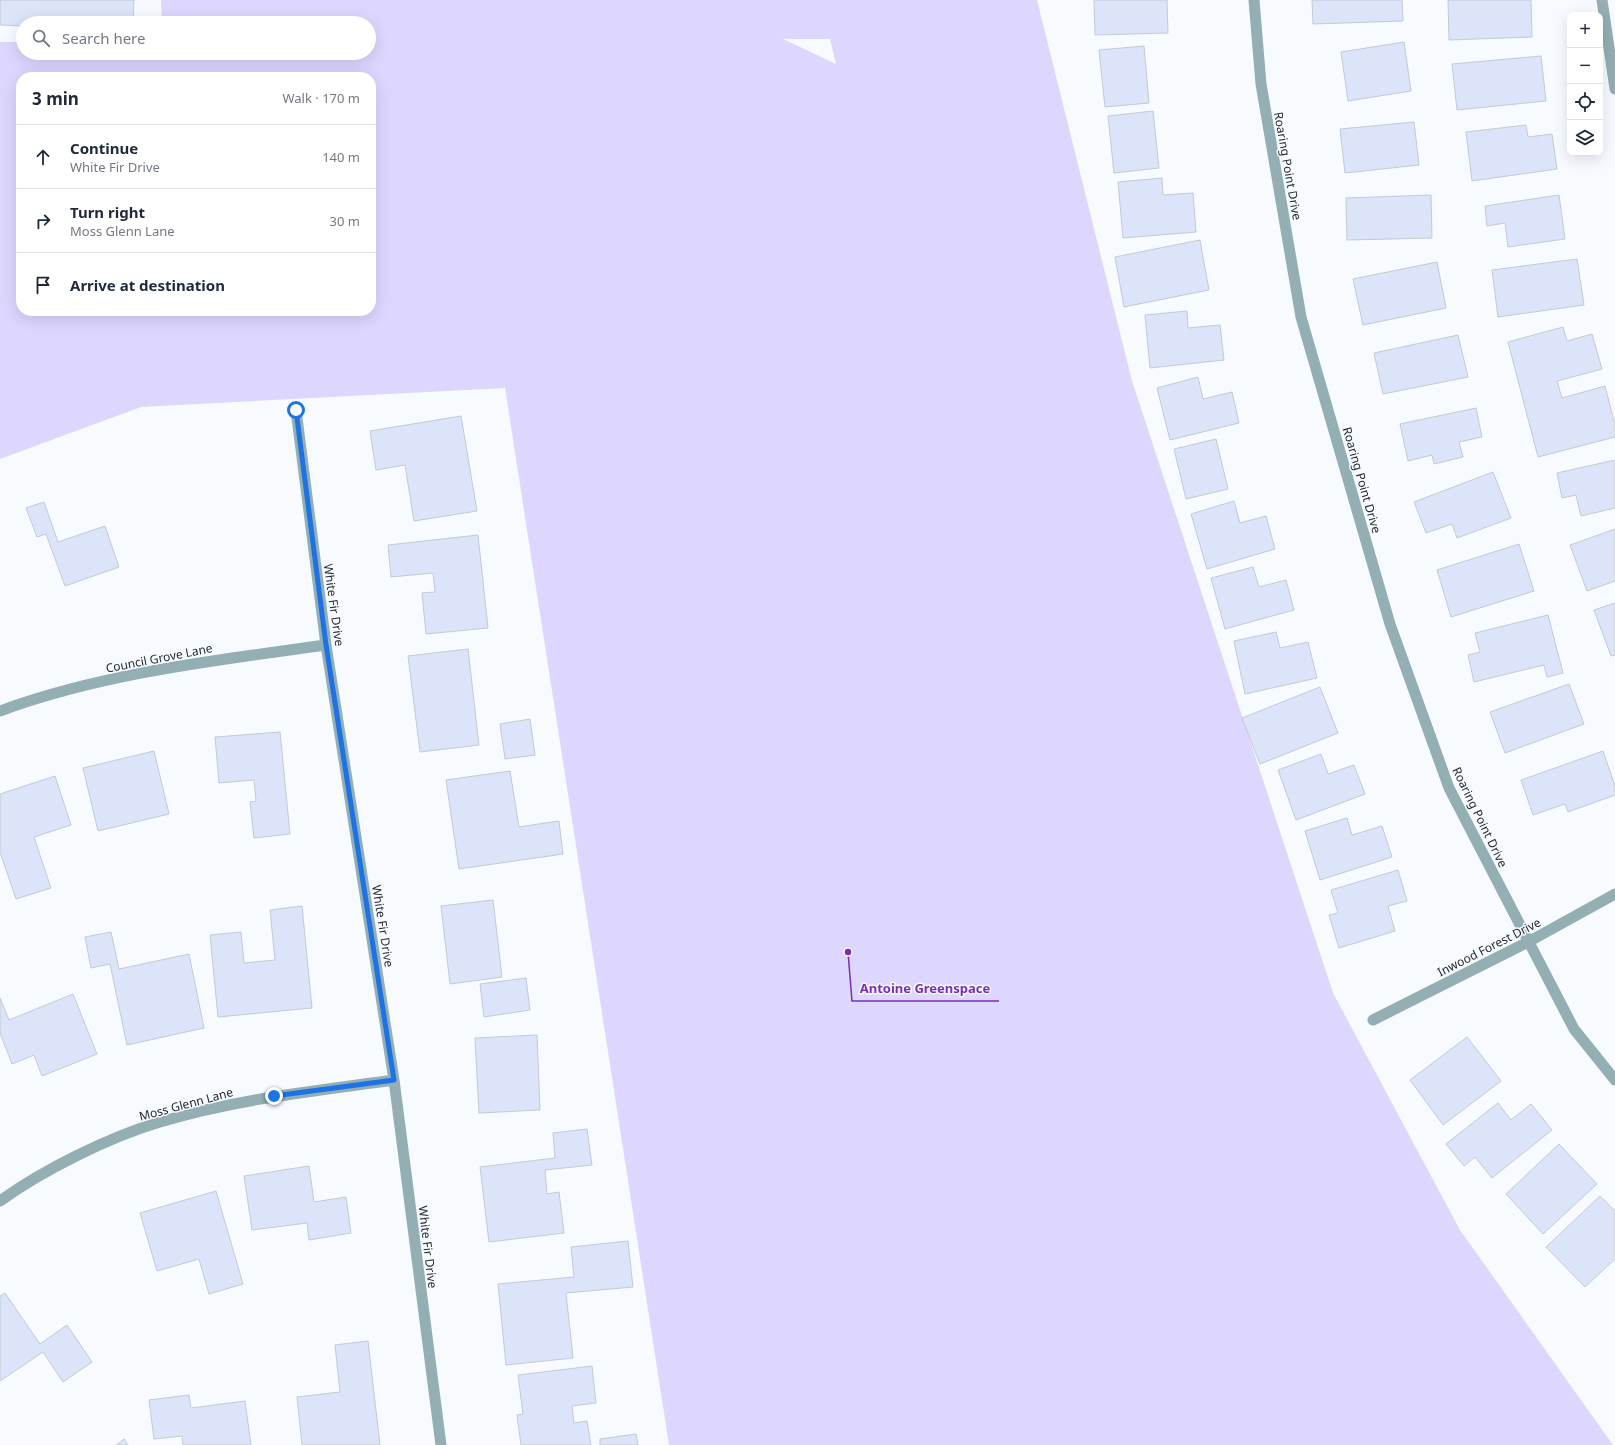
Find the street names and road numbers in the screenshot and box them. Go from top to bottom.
street label: Roaring Point Drive [1270,111,1306,222]
street label: Roaring Point Drive [1339,425,1385,535]
street label: White Fir Drive [320,563,348,647]
street label: Council Grove Lane [104,639,214,677]
street label: Roaring Point Drive [1448,764,1512,870]
street label: White Fir Drive [368,884,398,969]
street label: Inwood Forest Drive [1434,913,1544,980]
street label: Moss Glenn Lane [137,1083,235,1125]
street label: White Fir Drive [415,1205,442,1289]

